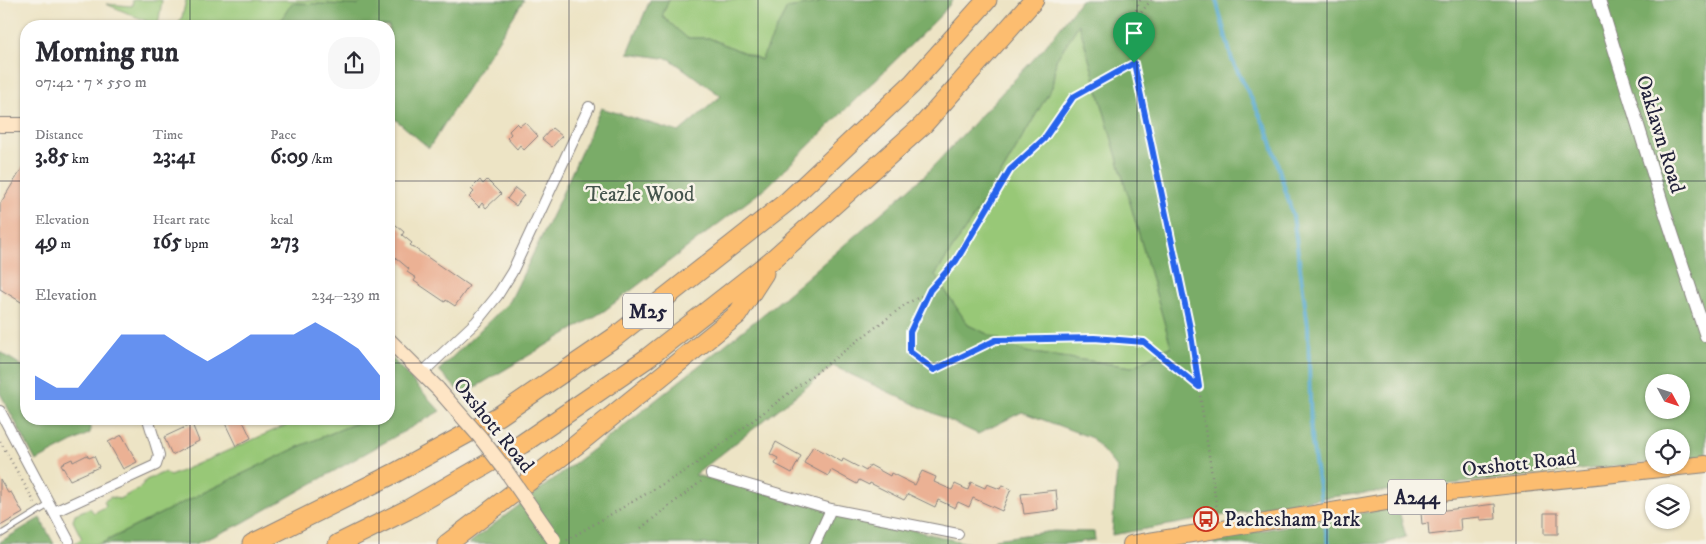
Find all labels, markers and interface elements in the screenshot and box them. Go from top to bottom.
pin [1113,12,1155,63]
icon: arrive [1120,19,1148,47]
text: Morning run [35,35,179,70]
button: share [328,37,380,89]
text: 07:42 · 7 × 550 m [35,72,147,92]
street label: Oaklawn Road [1630,72,1690,197]
text: Distance [35,126,83,144]
text: Time [153,126,183,144]
text: Pace [270,126,296,144]
text: 3.85 [35,144,69,170]
text: 23:41 [153,144,196,170]
text: 6:09 [270,144,309,170]
text: km [69,150,89,168]
text: /km [309,150,333,168]
park label: Teazle Wood [585,182,695,208]
text: Elevation [35,211,89,229]
text: Heart rate [153,211,210,229]
text: kcal [270,211,293,229]
text: 49 [35,229,58,255]
text: 165 [153,229,182,255]
text: 273 [270,229,299,255]
text: m [58,235,71,253]
text: bpm [182,235,209,253]
text: Elevation [35,285,97,305]
text: 234–239 m [311,285,380,305]
road number: M25 [623,294,673,328]
street label: Oxshott Road [447,373,540,479]
north arrow [1645,374,1690,419]
map controls [1645,374,1690,529]
button: locate [1645,429,1690,474]
street label: Oxshott Road [1461,445,1578,483]
road number: A244 [1388,480,1446,514]
button: layers [1645,484,1690,529]
bus stop icon: Pachesham Park [1193,506,1219,532]
place label: Pachesham Park [1224,507,1361,533]

